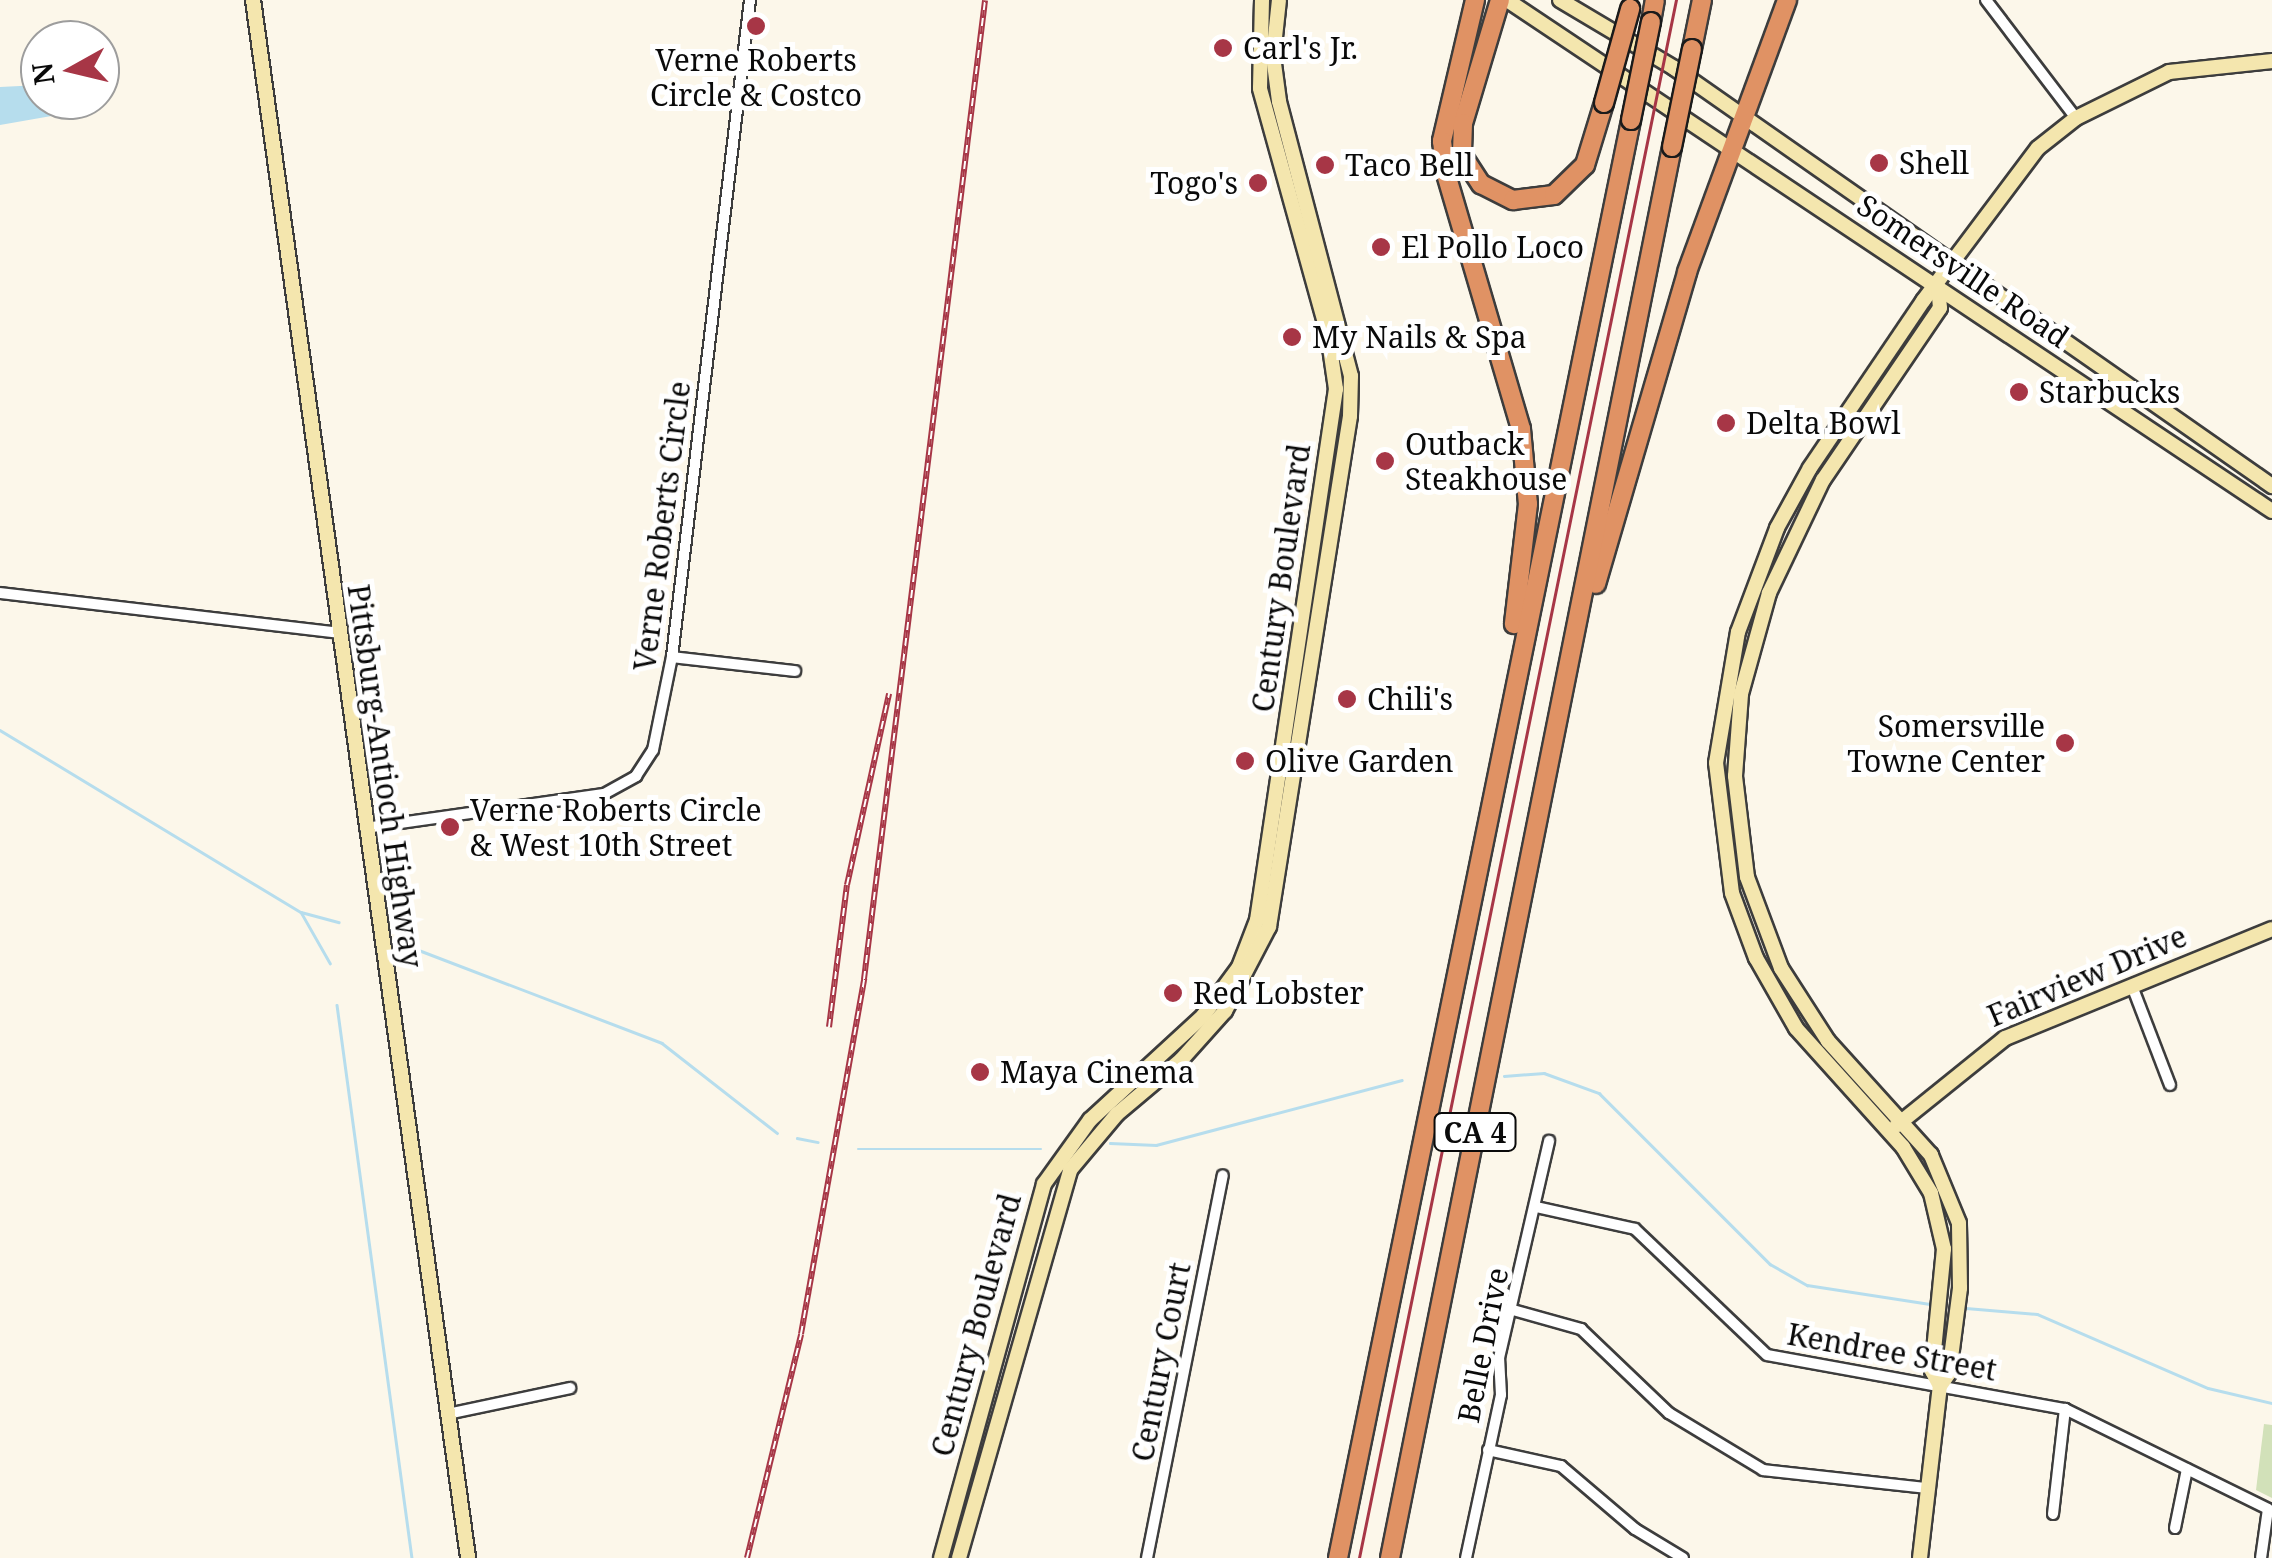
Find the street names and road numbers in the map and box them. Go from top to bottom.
street label: Somersville Road [1850,187,2076,355]
street label: Verne Roberts Circle [626,379,698,673]
street label: Century Boulevard [1244,442,1318,714]
street label: Pittsburg-Antioch Highway [340,582,430,970]
street label: Fairview Drive [1982,918,2192,1034]
road number: CA 4 [1432,1109,1518,1155]
street label: Century Boulevard [924,1190,1028,1460]
street label: Century Court [1124,1260,1198,1464]
street label: Belle Drive [1450,1264,1516,1426]
street label: Kendree Street [1785,1316,1999,1388]

